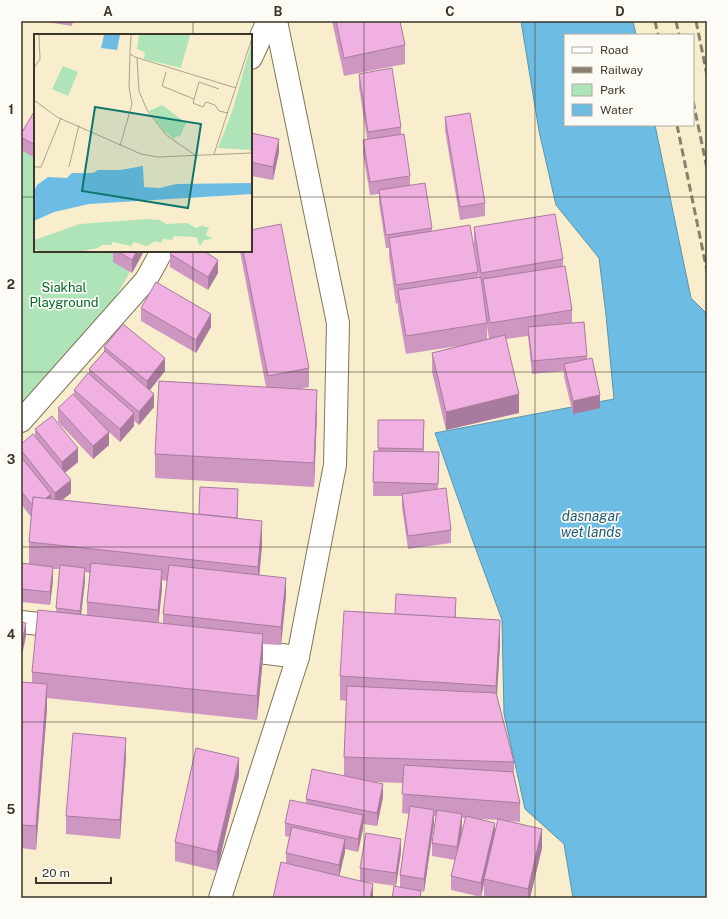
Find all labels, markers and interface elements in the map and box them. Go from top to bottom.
text: A [103,4,113,19]
text: B [274,4,283,19]
text: C [445,4,455,19]
text: D [615,4,625,19]
inset map [34,34,252,252]
legend [564,34,694,126]
text: Road [600,43,628,57]
text: Railway [600,63,644,77]
text: Park [600,83,626,97]
text: 1 [8,102,14,117]
text: Water [600,103,634,117]
text: 2 [7,277,15,292]
park label: Siakhal Playground [29,280,99,310]
text: 3 [7,452,16,467]
water label: dasnagar wet lands [561,508,621,540]
text: 4 [7,627,16,642]
text: 5 [7,802,16,817]
scale bar [36,859,111,885]
text: 20 m [42,866,70,880]

